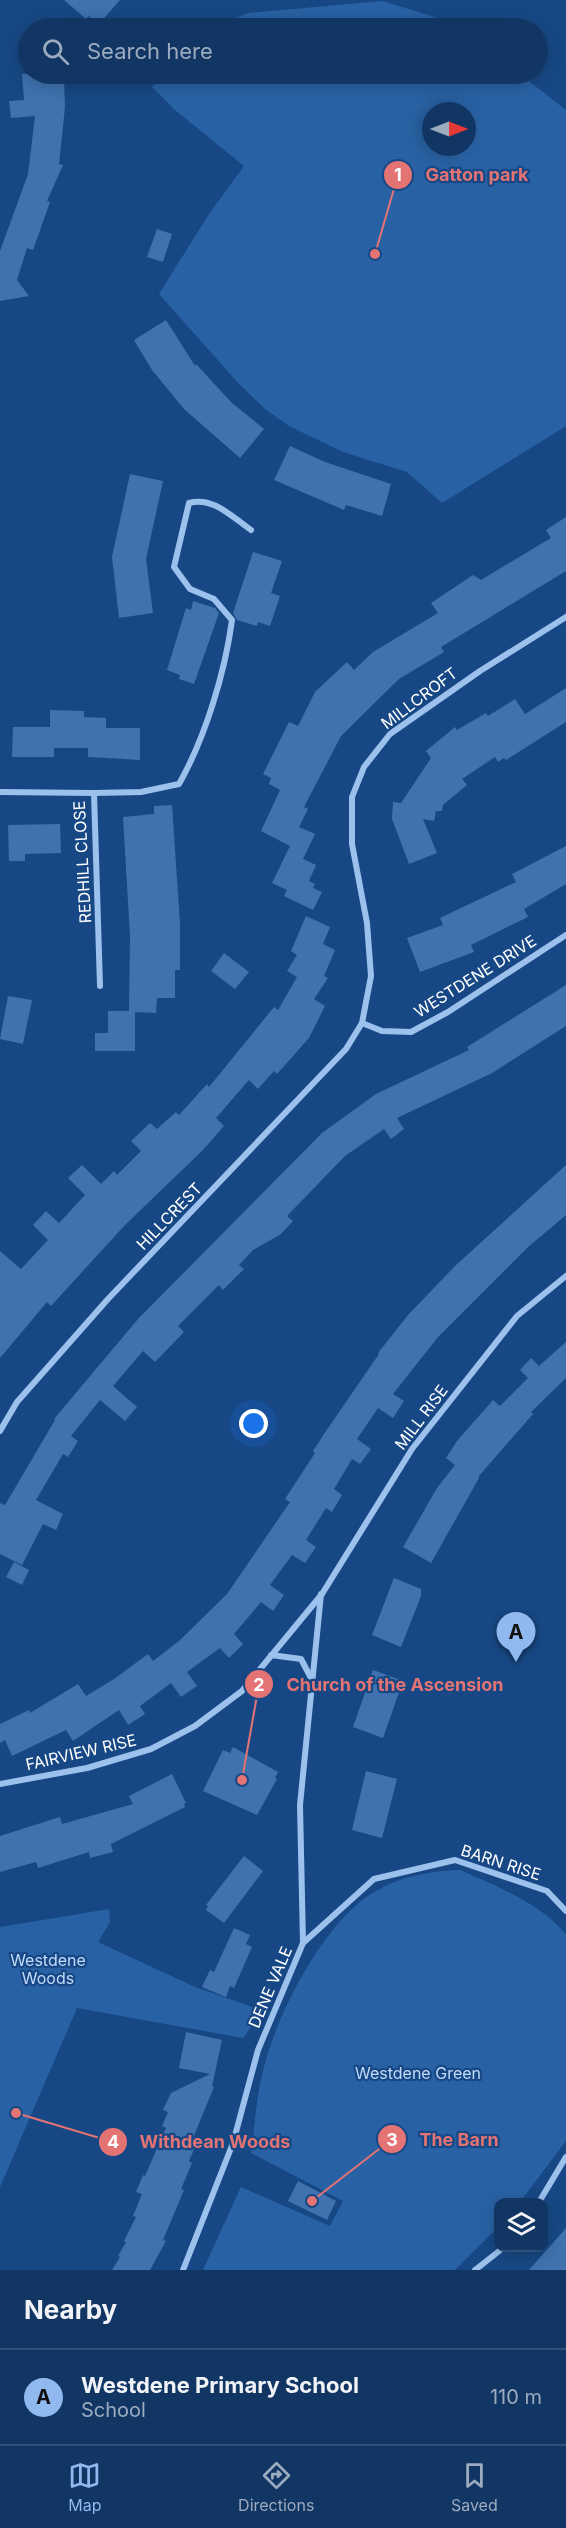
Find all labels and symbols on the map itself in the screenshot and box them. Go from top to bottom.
north arrow [422,102,476,156]
callout: Gatton park [383,157,540,193]
text: 1 [394,164,402,185]
text: Gatton park [426,164,529,185]
street label: MILLCROFT [377,663,461,733]
street label: REDHILL CLOSE [69,800,95,924]
street label: WESTDENE DRIVE [410,930,540,1022]
street label: HILLCREST [132,1178,206,1254]
street label: MILL RISE [390,1381,452,1453]
your location [239,1409,268,1438]
pin: A [496,1612,536,1662]
callout: Church of the Ascension [244,1666,515,1702]
text: 2 [253,1674,265,1695]
text: Church of the Ascension [286,1674,504,1695]
street label: FAIRVIEW RISE [24,1730,138,1774]
street label: BARN RISE [459,1840,543,1884]
street label: DENE VALE [244,1943,296,2031]
park label: Westdene Woods [10,1950,86,1988]
park label: Westdene Green [355,2063,481,2083]
callout: The Barn [377,2121,510,2157]
callout: Withdean Woods [98,2124,303,2160]
text: 3 [386,2129,398,2150]
text: The Barn [419,2129,499,2150]
text: 4 [107,2131,119,2152]
text: Withdean Woods [140,2131,290,2152]

